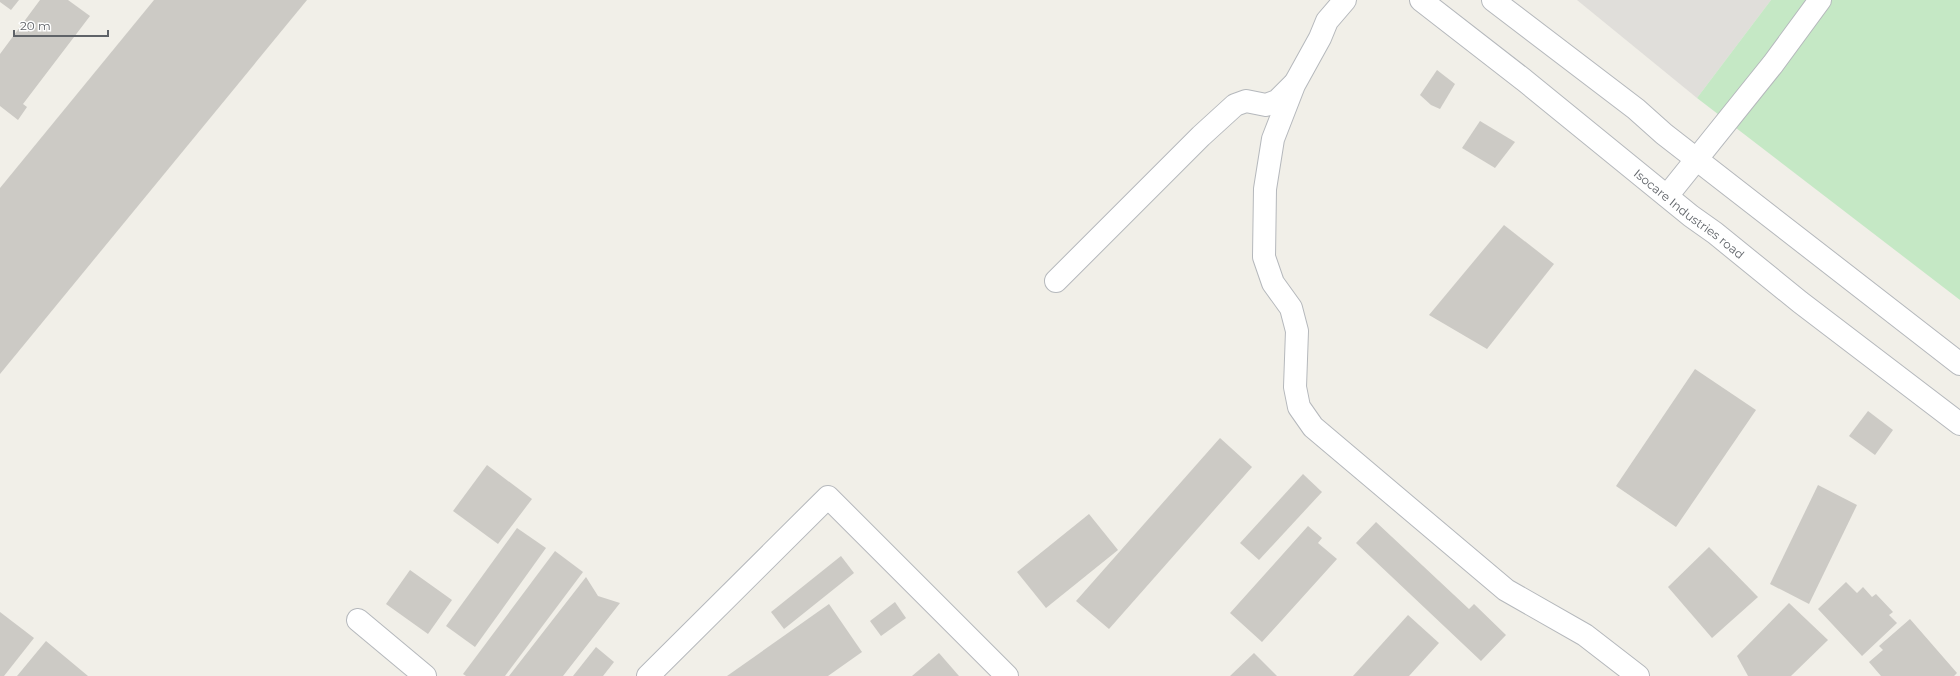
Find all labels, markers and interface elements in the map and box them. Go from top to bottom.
scale bar [14,12,108,38]
text: 20 m [20,18,51,33]
street label: Isocare Industries road [1631,165,1748,261]

